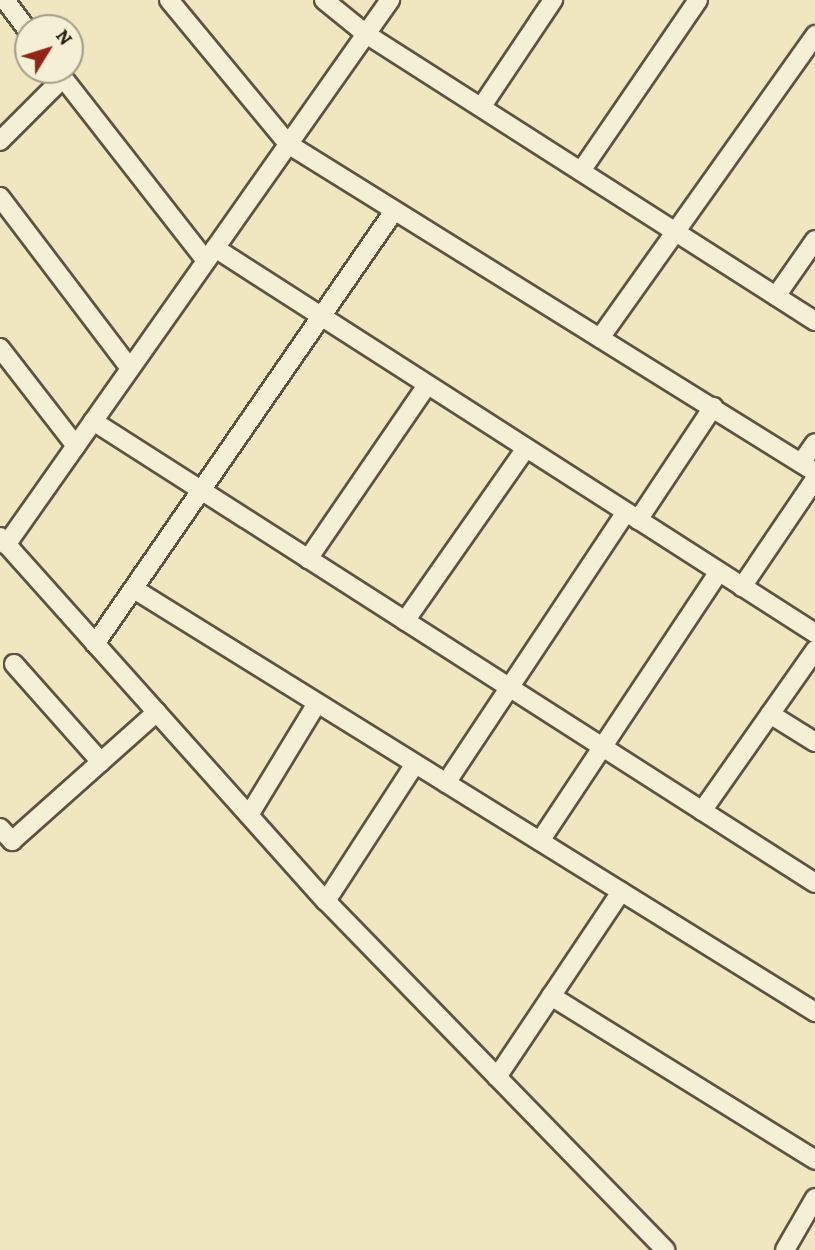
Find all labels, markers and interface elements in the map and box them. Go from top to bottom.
north arrow [14,14,84,84]
text: N [49,24,78,51]

